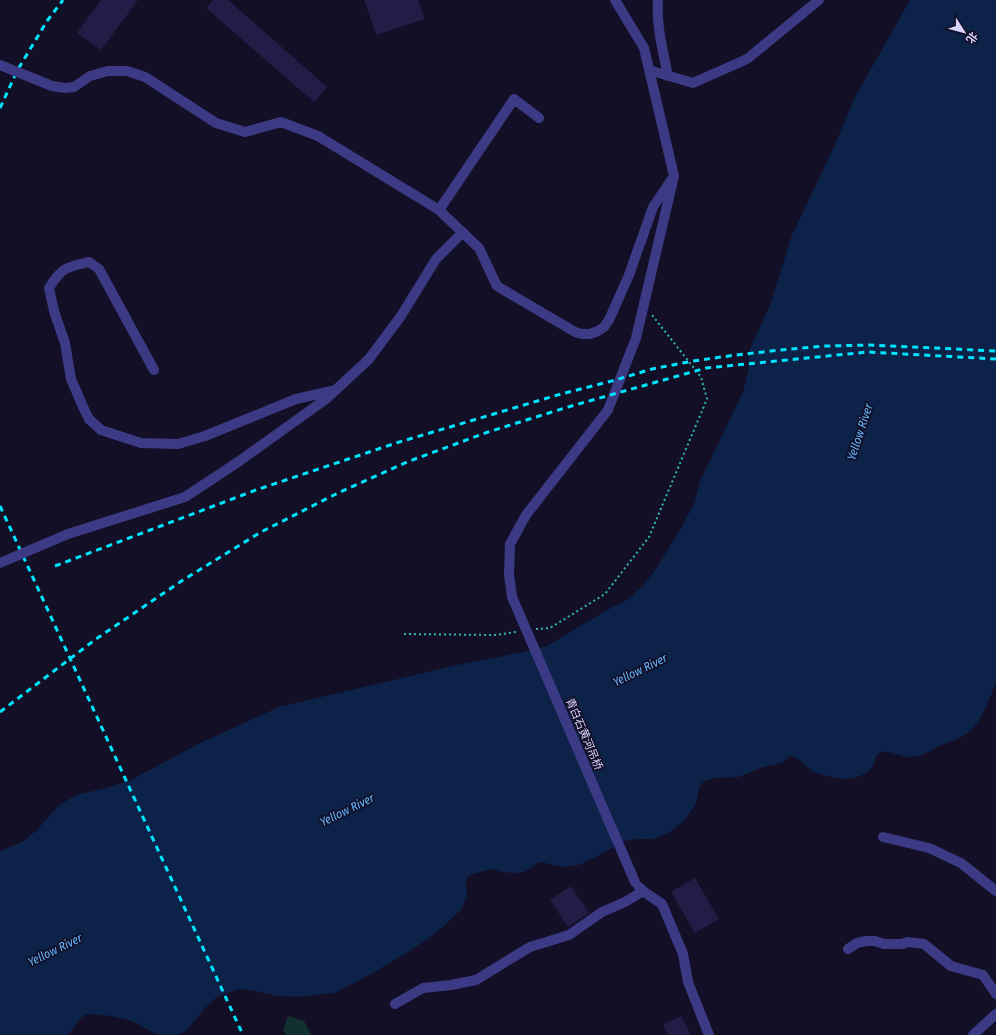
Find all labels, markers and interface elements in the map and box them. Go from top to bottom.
north arrow [944,12,984,52]
text: 北 [963,29,980,46]
water label: Yellow River [844,401,876,462]
water label: Yellow River [611,650,670,689]
street label: 青白石黄河吊桥 [563,696,605,772]
water label: Yellow River [318,790,377,829]
water label: Yellow River [26,930,85,969]

